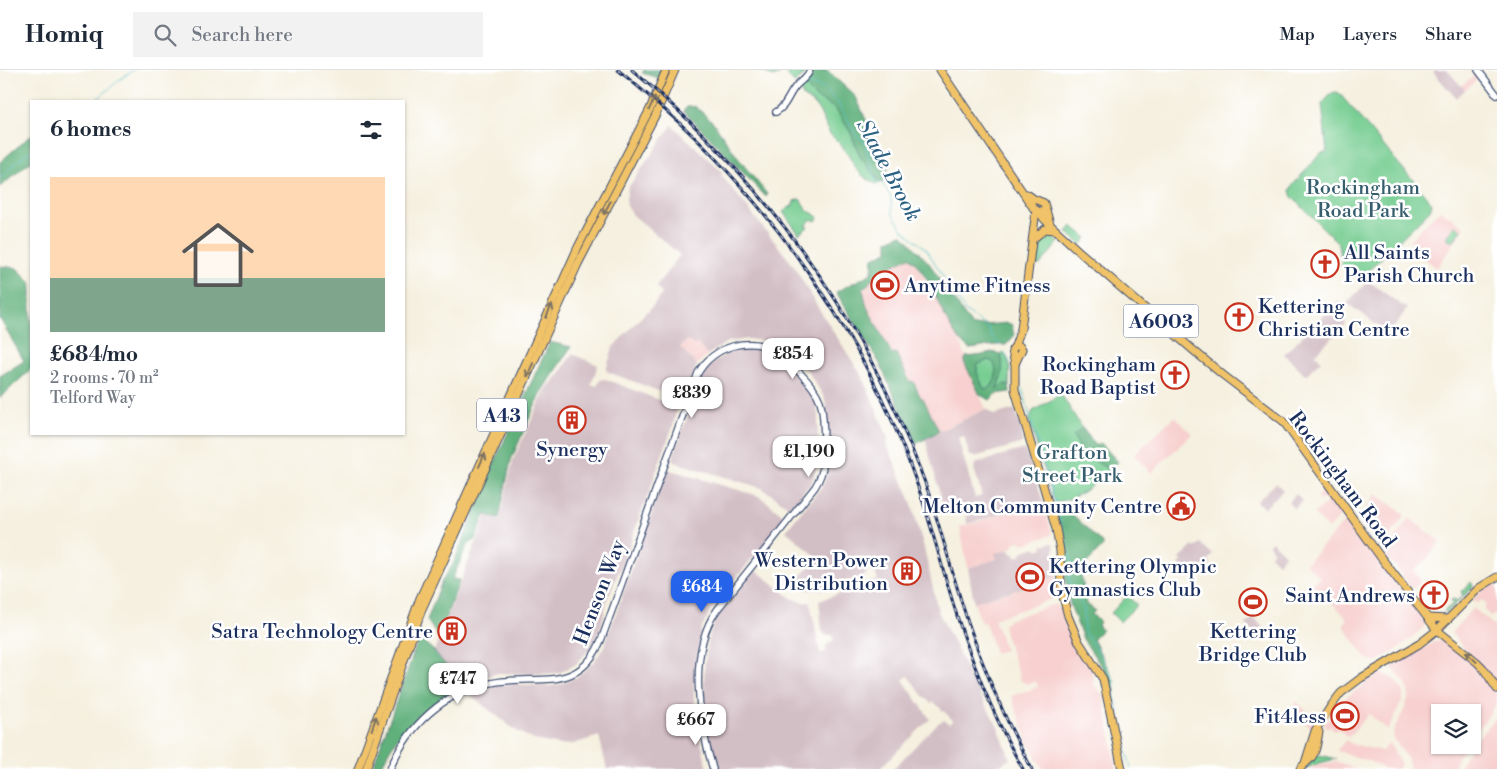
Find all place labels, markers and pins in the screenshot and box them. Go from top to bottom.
place label: All Saints Parish Church [1343,241,1475,289]
church icon: All Saints Parish Church [1310,249,1340,279]
sports icon: Anytime Fitness [870,270,900,300]
place label: Anytime Fitness [903,274,1051,299]
place label: Kettering Christian Centre [1258,295,1409,343]
church icon: Kettering Christian Centre [1224,302,1254,332]
pin: £854 [763,338,823,380]
place label: Rockingham Road Baptist [1040,353,1156,401]
church icon: Rockingham Road Baptist [1160,360,1190,390]
pin: £839 [662,376,722,419]
building icon: Synergy [557,405,587,435]
pin: £1,190 [768,436,850,478]
place label: Synergy [536,438,608,463]
public building icon: Melton Community Centre [1166,491,1196,521]
place label: Melton Community Centre [922,495,1162,520]
place label: Western Power Distribution [753,549,888,597]
place label: Kettering Olympic Gymnastics Club [1049,555,1217,603]
building icon: Western Power Distribution [892,556,922,586]
sports icon: Kettering Olympic Gymnastics Club [1015,562,1045,592]
pin: £684 [672,570,732,613]
church icon: Saint Andrews [1419,580,1449,610]
place label: Saint Andrews [1285,584,1415,609]
sports icon: Kettering Bridge Club [1238,587,1268,617]
building icon: Satra Technology Centre [437,616,467,646]
place label: Satra Technology Centre [211,620,433,645]
place label: Kettering Bridge Club [1198,620,1307,668]
pin: £747 [428,662,488,705]
sports icon: Fit4less [1330,701,1360,731]
pin: £667 [666,704,726,746]
place label: Fit4less [1254,705,1326,730]

